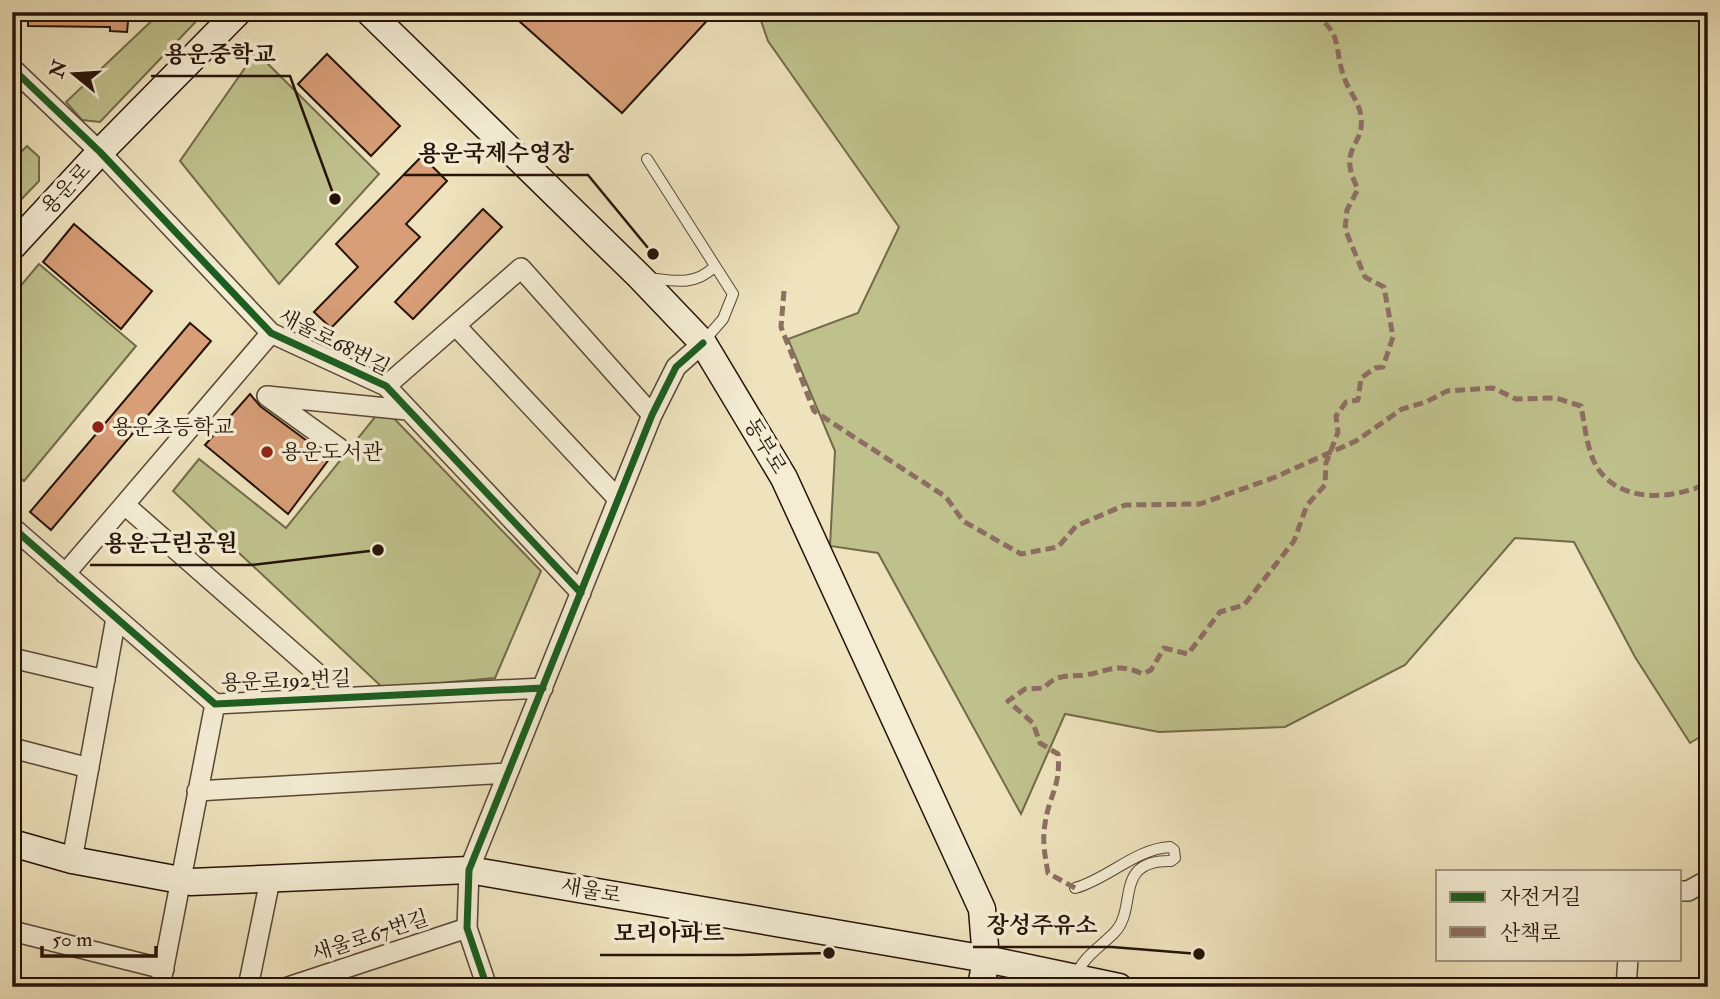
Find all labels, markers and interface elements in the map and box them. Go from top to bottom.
callout: 용운중학교 [151,32,290,76]
north arrow [38,38,108,108]
text: 용운중학교 [164,40,276,69]
text: N [44,56,73,82]
callout: 용운국제수영장 [404,131,588,175]
text: 용운국제수영장 [418,139,575,168]
street label: 용운로 [35,158,97,220]
street label: 새울로68번길 [274,302,394,382]
street label: 동부로 [738,413,792,479]
place label: 용운초등학교 [112,414,234,441]
marker: 용운초등학교 [90,419,106,435]
place label: 용운도서관 [281,439,383,466]
marker: 용운도서관 [259,444,275,460]
callout: 용운근린공원 [90,521,251,565]
text: 용운근린공원 [104,529,238,558]
street label: 용운로192번길 [220,665,352,697]
legend [1436,870,1682,960]
street label: 새울로 [559,872,623,910]
text: 자전거길 [1500,884,1581,911]
callout: 장성주유소 [973,903,1112,947]
street label: 새울로67번길 [308,904,432,968]
callout: 모리아파트 [600,911,739,955]
text: 장성주유소 [986,911,1098,940]
scale bar [42,915,156,959]
text: 모리아파트 [613,919,725,948]
text: 산책로 [1500,920,1561,947]
text: 50 m [52,926,93,953]

